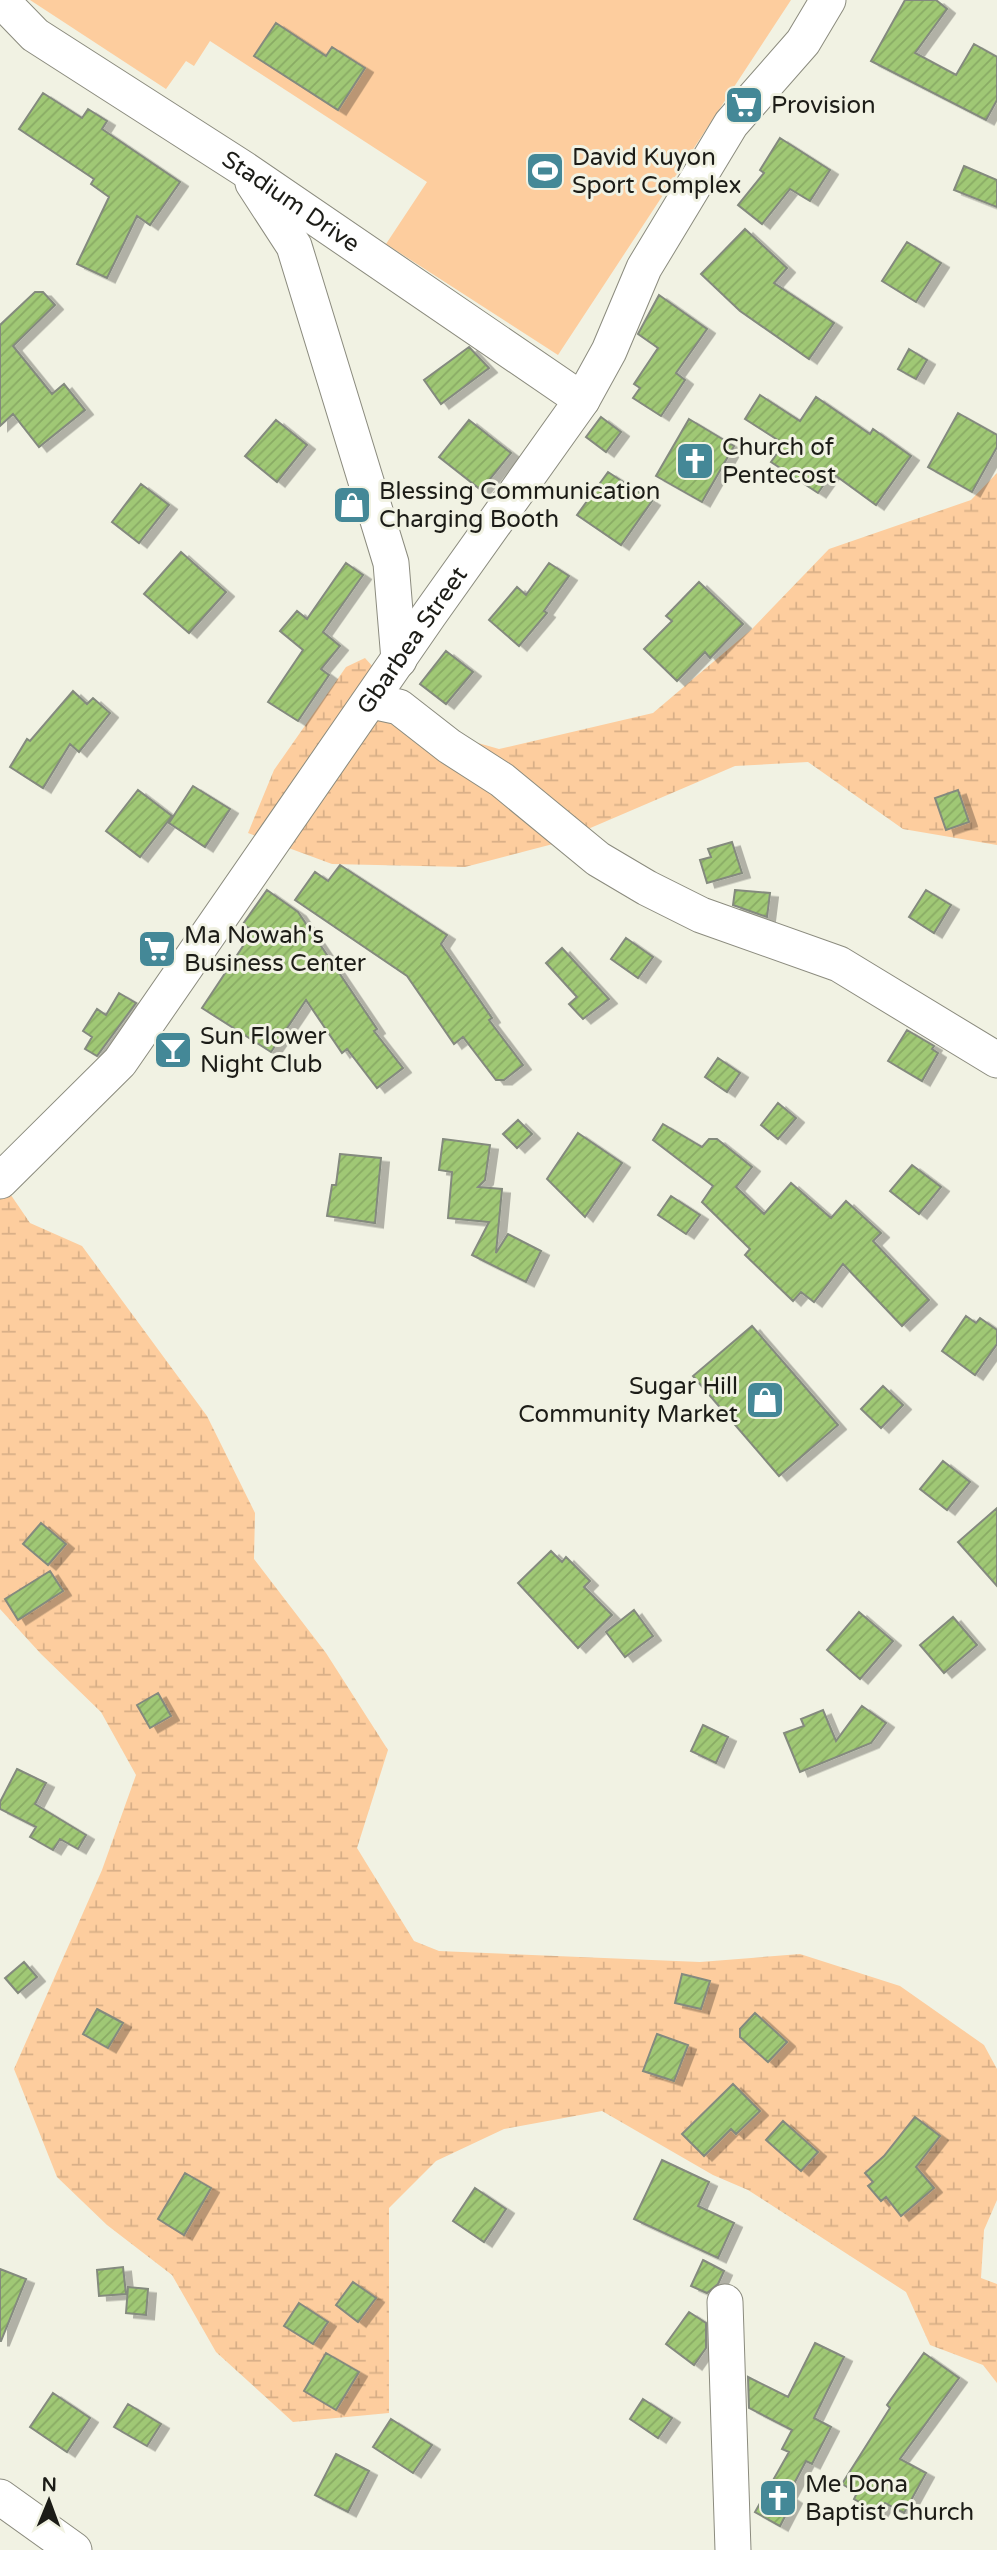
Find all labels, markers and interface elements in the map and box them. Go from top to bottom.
supermarket icon: Provision [723,84,765,126]
place label: Provision [771,91,876,120]
place label: David Kuyon Sport Complex [572,143,741,200]
street label: Stadium Drive [217,144,365,258]
sports icon: David Kuyon Sport Complex [524,150,566,192]
place label: Church of Pentecost [722,433,836,490]
church icon: Church of Pentecost [674,440,716,482]
place label: Blessing Communication Charging Booth [379,477,660,534]
shop icon: Blessing Communication Charging Booth [331,484,373,526]
street label: Gbarbea Street [351,561,473,719]
place label: Ma Nowah's Business Center [184,921,367,978]
supermarket icon: Ma Nowah's Business Center [136,928,178,970]
place label: Sun Flower Night Club [200,1022,327,1079]
bar icon: Sun Flower Night Club [152,1029,194,1071]
place label: Sugar Hill Community Market [518,1372,738,1429]
shop icon: Sugar Hill Community Market [744,1379,786,1421]
north arrow [14,2466,84,2536]
place label: Me Dona Baptist Church [805,2470,974,2527]
text: N [41,2474,57,2496]
church icon: Me Dona Baptist Church [757,2477,799,2519]

